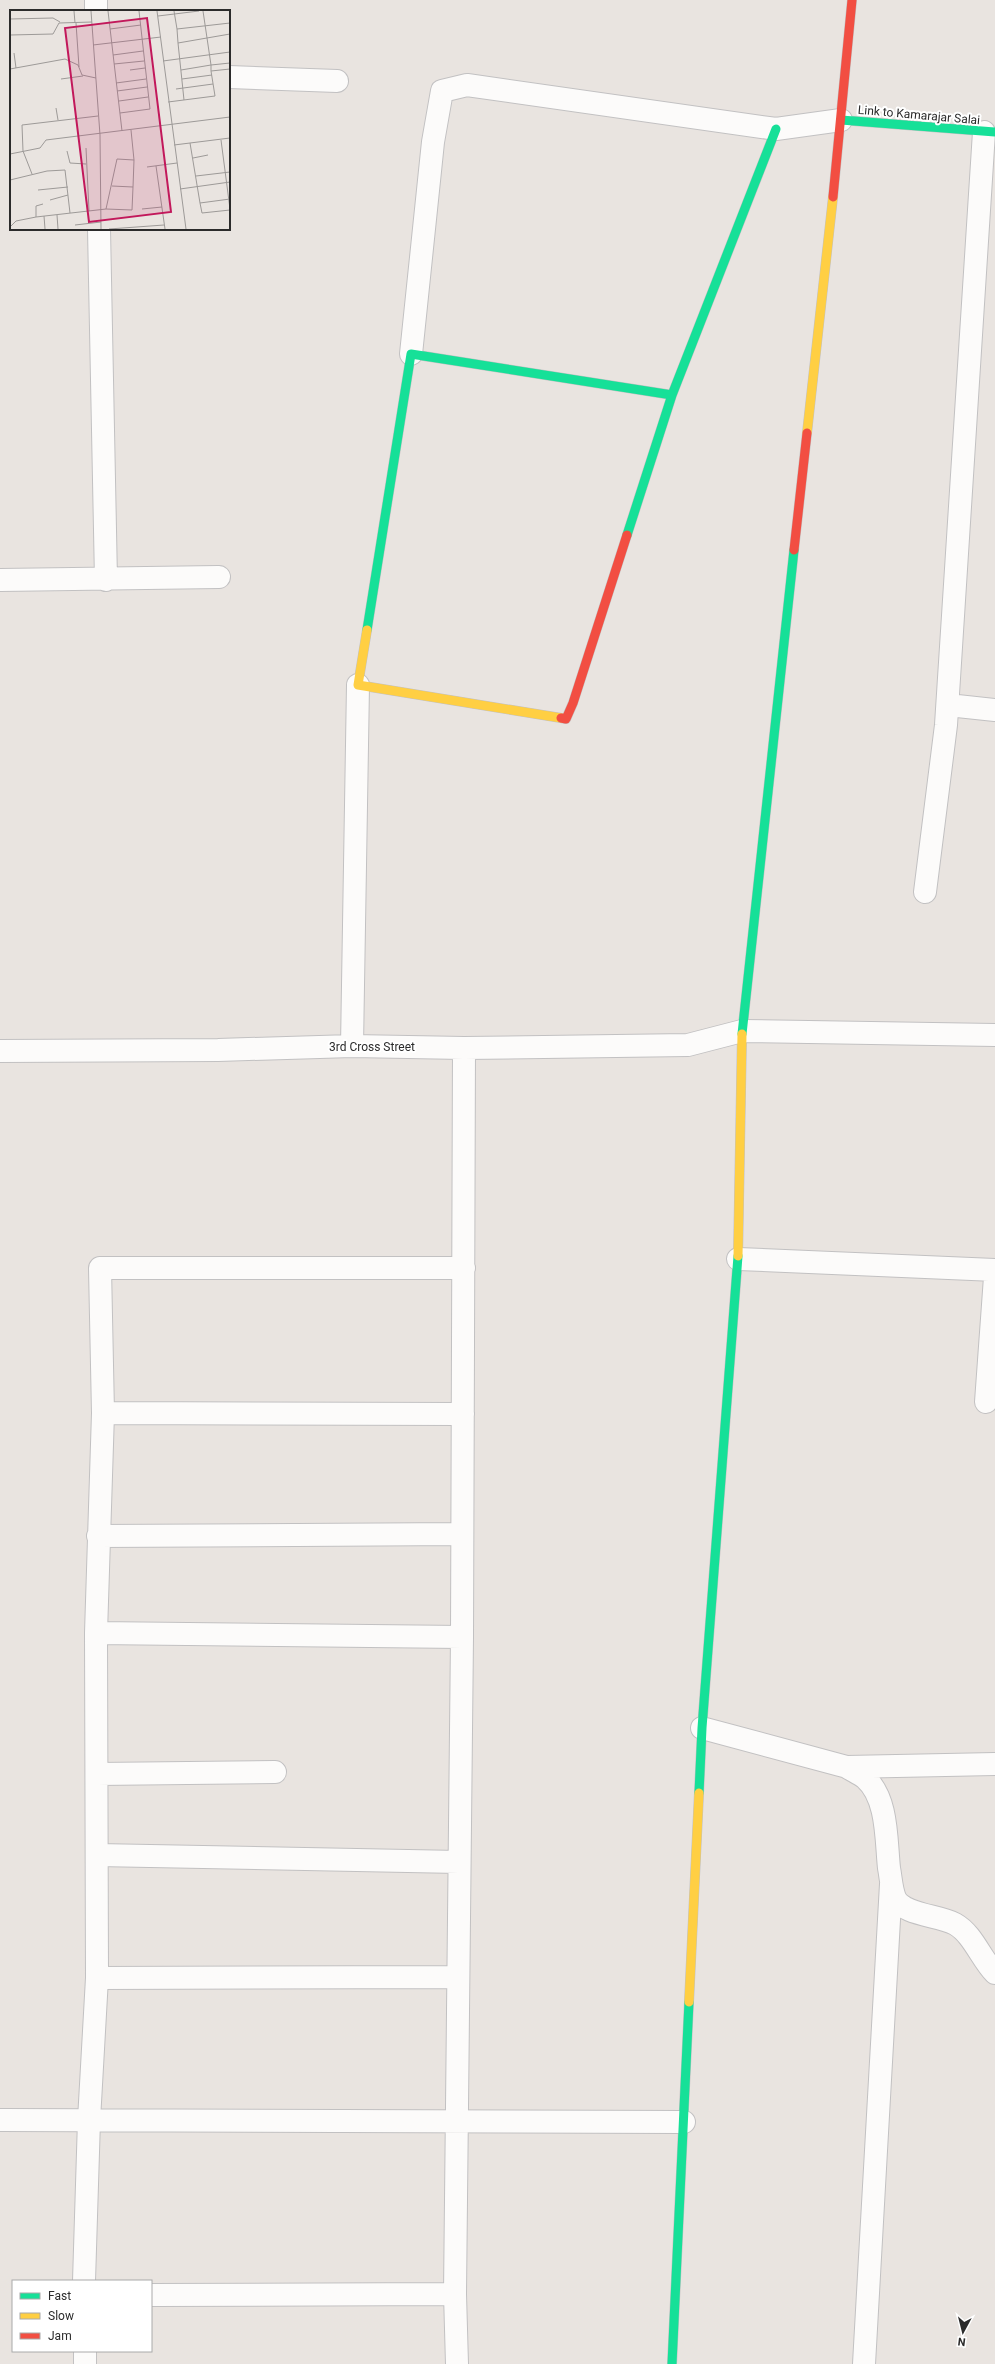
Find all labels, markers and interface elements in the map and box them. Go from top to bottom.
inset map [10,10,230,230]
street label: Link to Kamarajar Salai [857,103,981,127]
street label: 3rd Cross Street [329,1040,415,1054]
legend [12,2280,152,2352]
text: Fast [48,2289,71,2303]
text: Slow [48,2309,74,2323]
north arrow [943,2312,983,2352]
text: Jam [48,2329,72,2343]
text: N [957,2334,966,2348]

